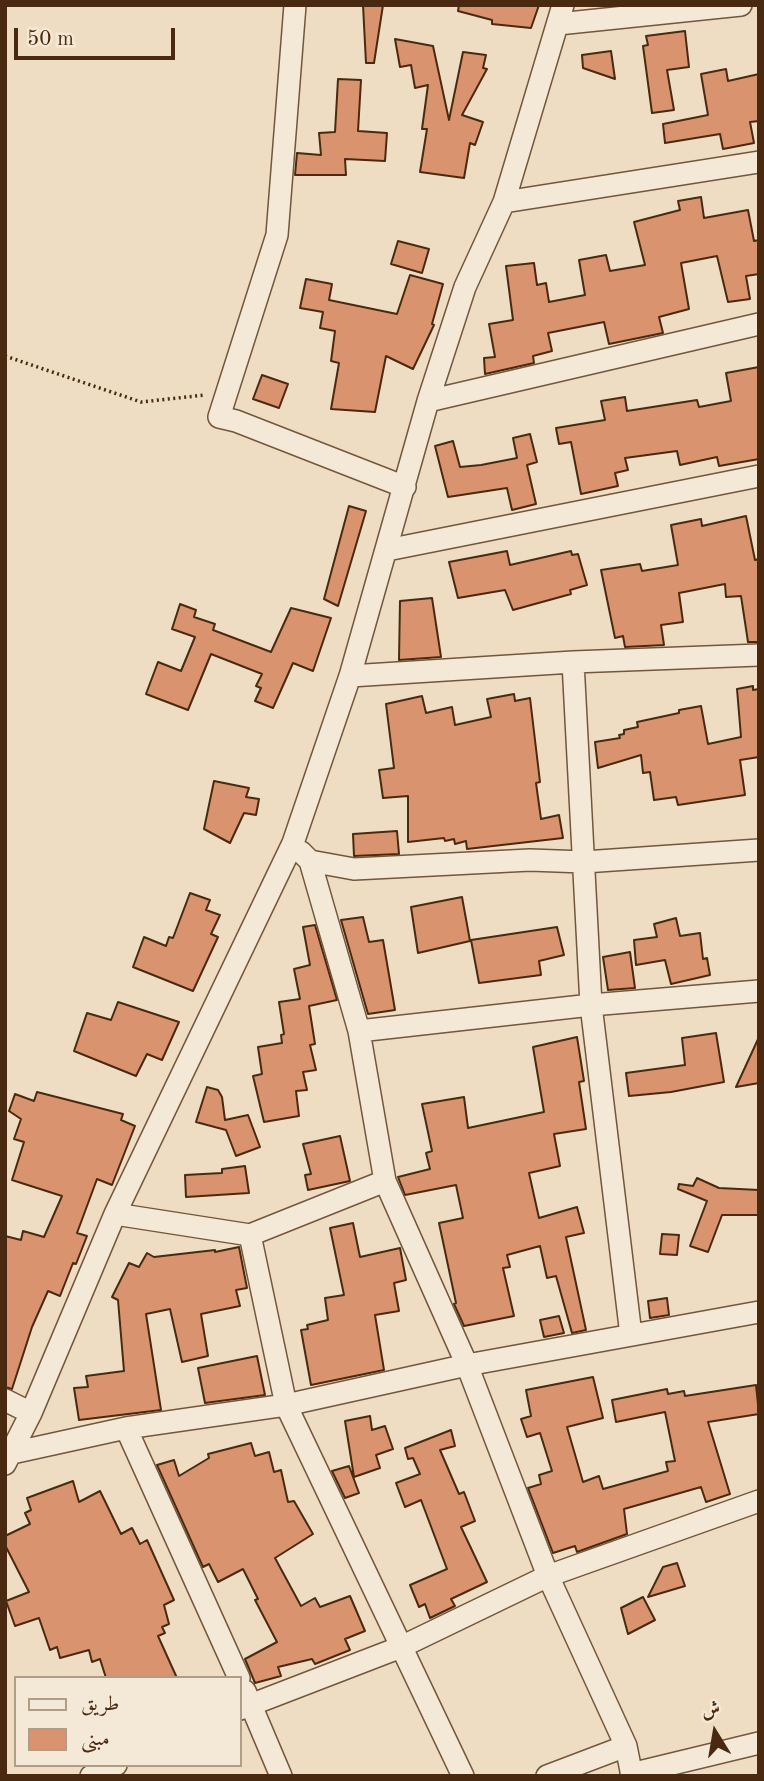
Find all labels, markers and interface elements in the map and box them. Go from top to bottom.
scale bar [18,14,178,58]
text: 50 m [27,29,74,50]
legend [14,1676,242,1767]
text: طريق [81,1694,119,1715]
north arrow [680,1697,750,1767]
text: ش [700,1700,722,1722]
text: مبنى [81,1729,110,1750]

